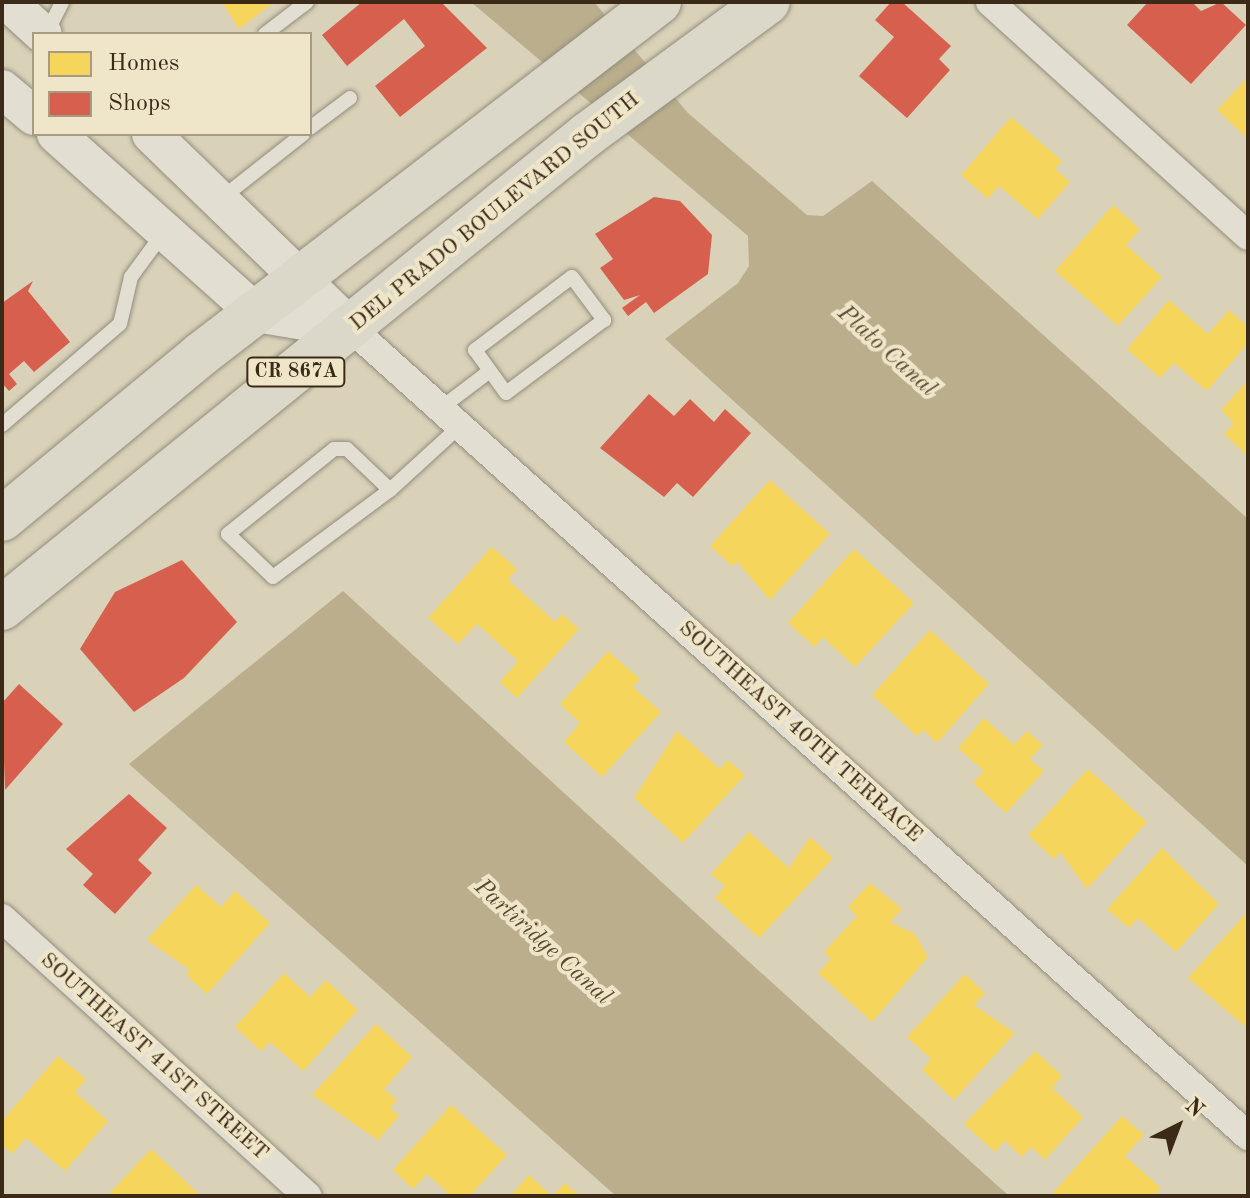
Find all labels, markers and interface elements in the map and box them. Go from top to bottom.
legend [32,32,312,136]
text: Homes [108,52,179,76]
street label: DEL PRADO BOULEVARD SOUTH [345,87,645,337]
text: Shops [108,92,171,116]
water label: Plato Canal [830,300,942,404]
road number: CR 867A [246,356,346,388]
street label: SOUTHEAST 40TH TERRACE [673,615,927,849]
water label: Partiridge Canal [467,874,617,1012]
street label: SOUTHEAST 41ST STREET [34,947,274,1167]
north arrow [1138,1086,1218,1166]
text: N [1180,1094,1208,1122]

